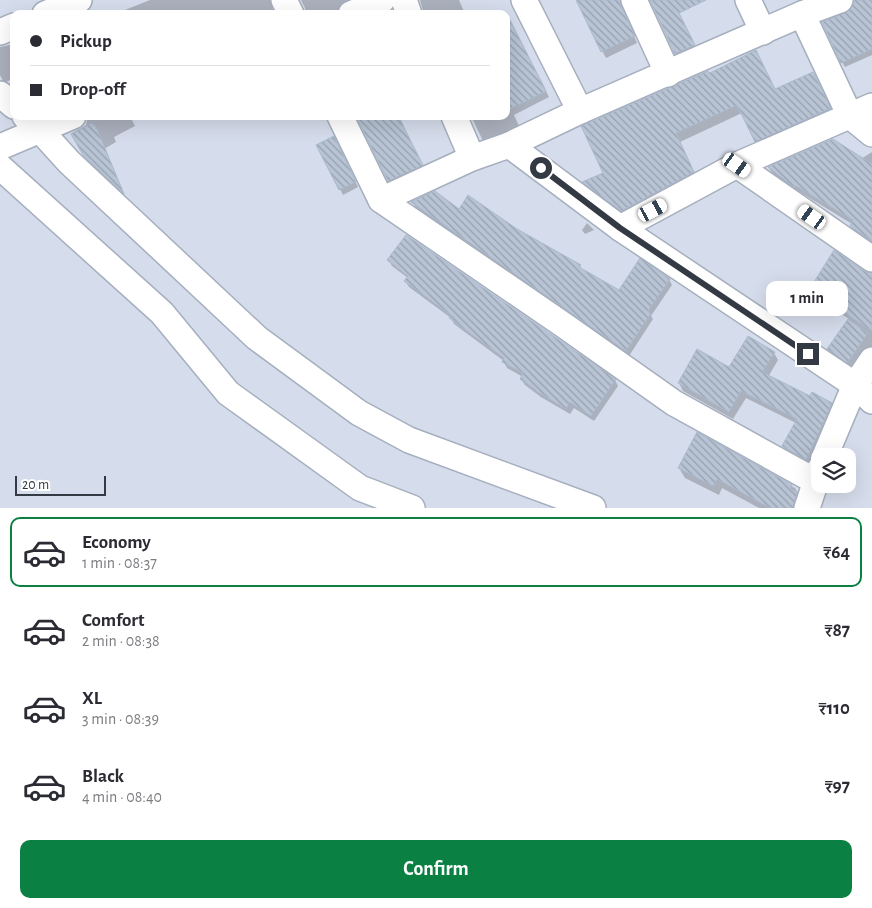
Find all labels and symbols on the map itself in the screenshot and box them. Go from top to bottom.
car [720,150,753,180]
route start [530,157,552,179]
car [636,196,669,224]
car [795,202,828,232]
callout: 1 min [767,282,849,316]
route end [797,343,819,365]
scale bar [15,473,106,496]

